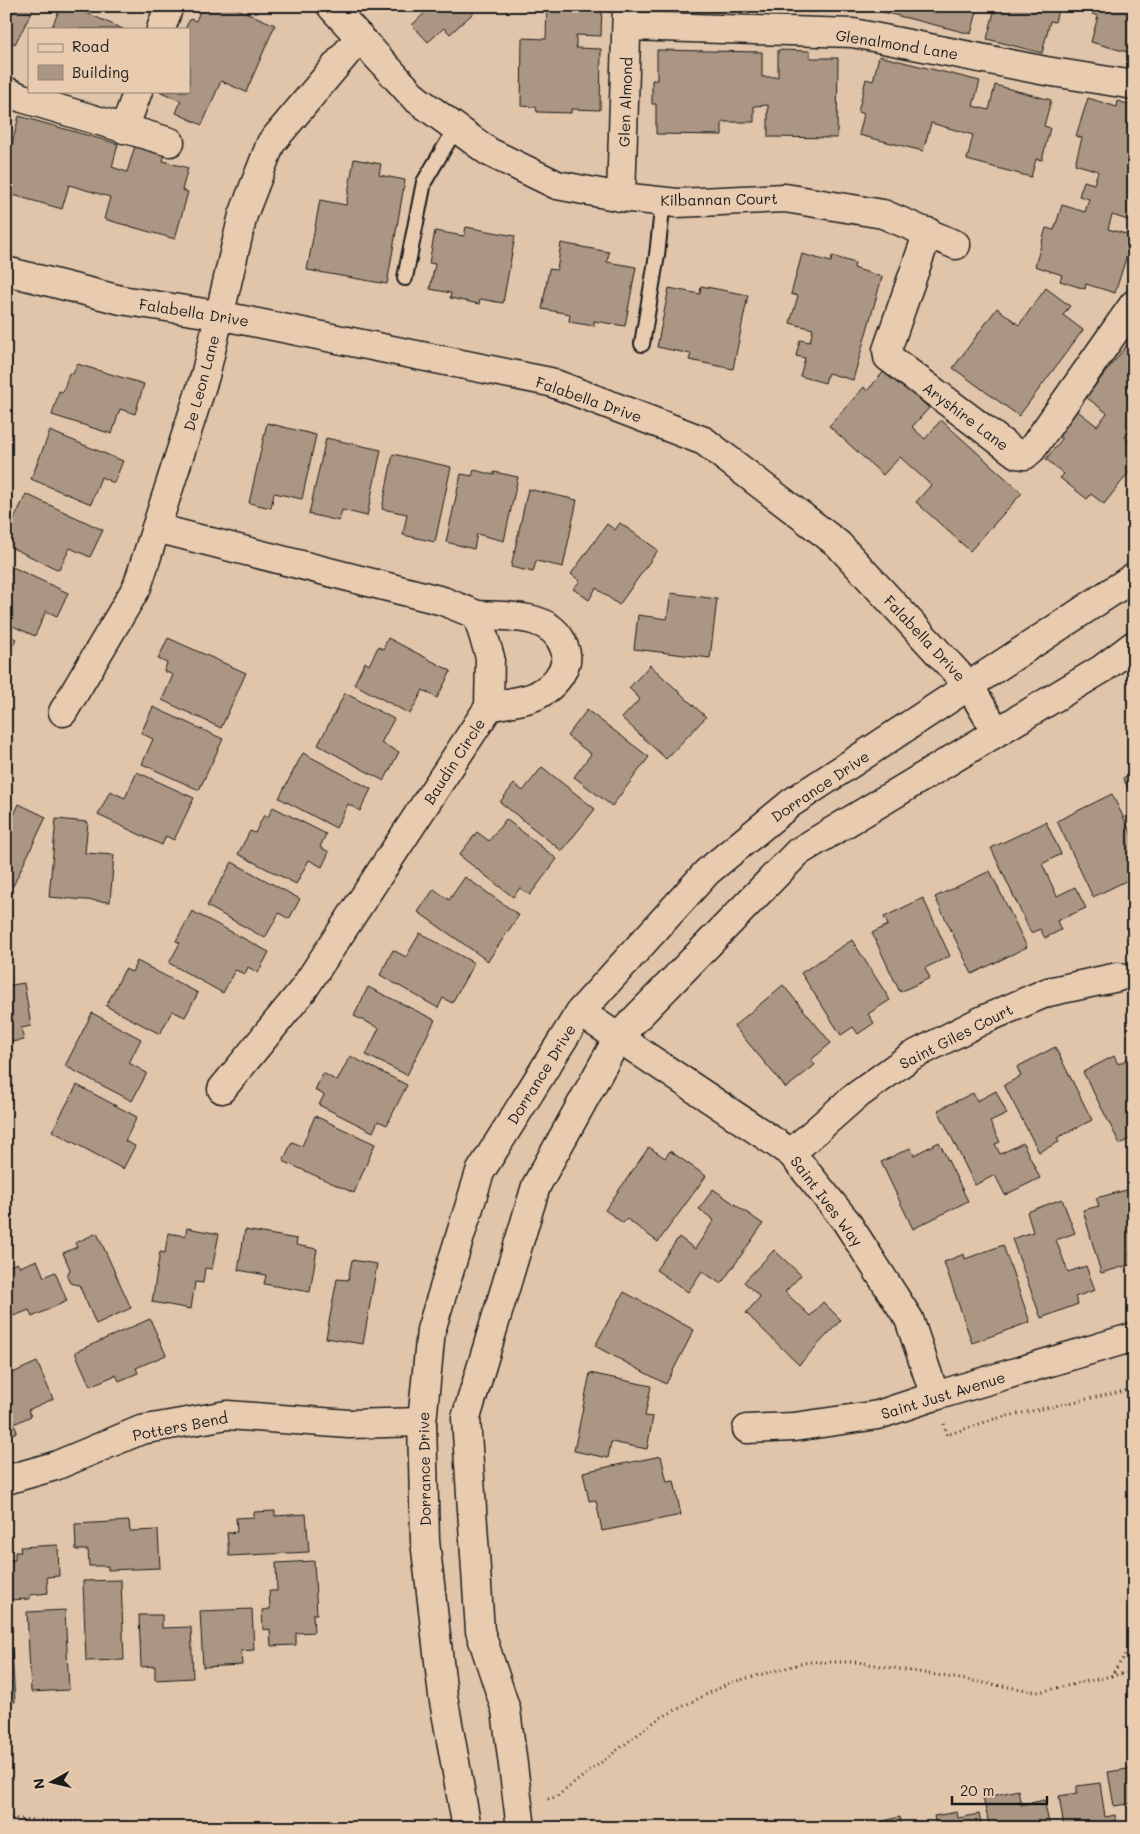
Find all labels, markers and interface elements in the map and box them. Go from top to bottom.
street label: Glenalmond Lane [834,24,960,64]
legend [28,28,190,92]
text: Road [72,36,109,56]
street label: Glen Almond [613,57,637,147]
text: Building [72,62,129,82]
street label: Kilbannan Court [660,188,778,210]
street label: Falabella Drive [138,293,250,331]
street label: De Leon Lane [179,333,223,433]
street label: Falabella Drive [533,371,645,427]
street label: Aryshire Lane [919,377,1013,455]
street label: Falabella Drive [880,591,970,685]
street label: Baudin Circle [419,714,489,808]
street label: Dorrance Drive [767,746,873,826]
street label: Saint Giles Court [896,999,1016,1073]
street label: Dorrance Drive [502,1020,580,1128]
street label: Saint Ives Way [786,1152,868,1250]
street label: Saint Just Avenue [878,1367,1008,1423]
street label: Potters Bend [131,1407,229,1445]
street label: Dorrance Drive [413,1412,435,1526]
north arrow [28,1756,78,1806]
scale bar [952,1774,1048,1806]
text: N [28,1777,49,1790]
text: 20 m [960,1780,994,1800]

